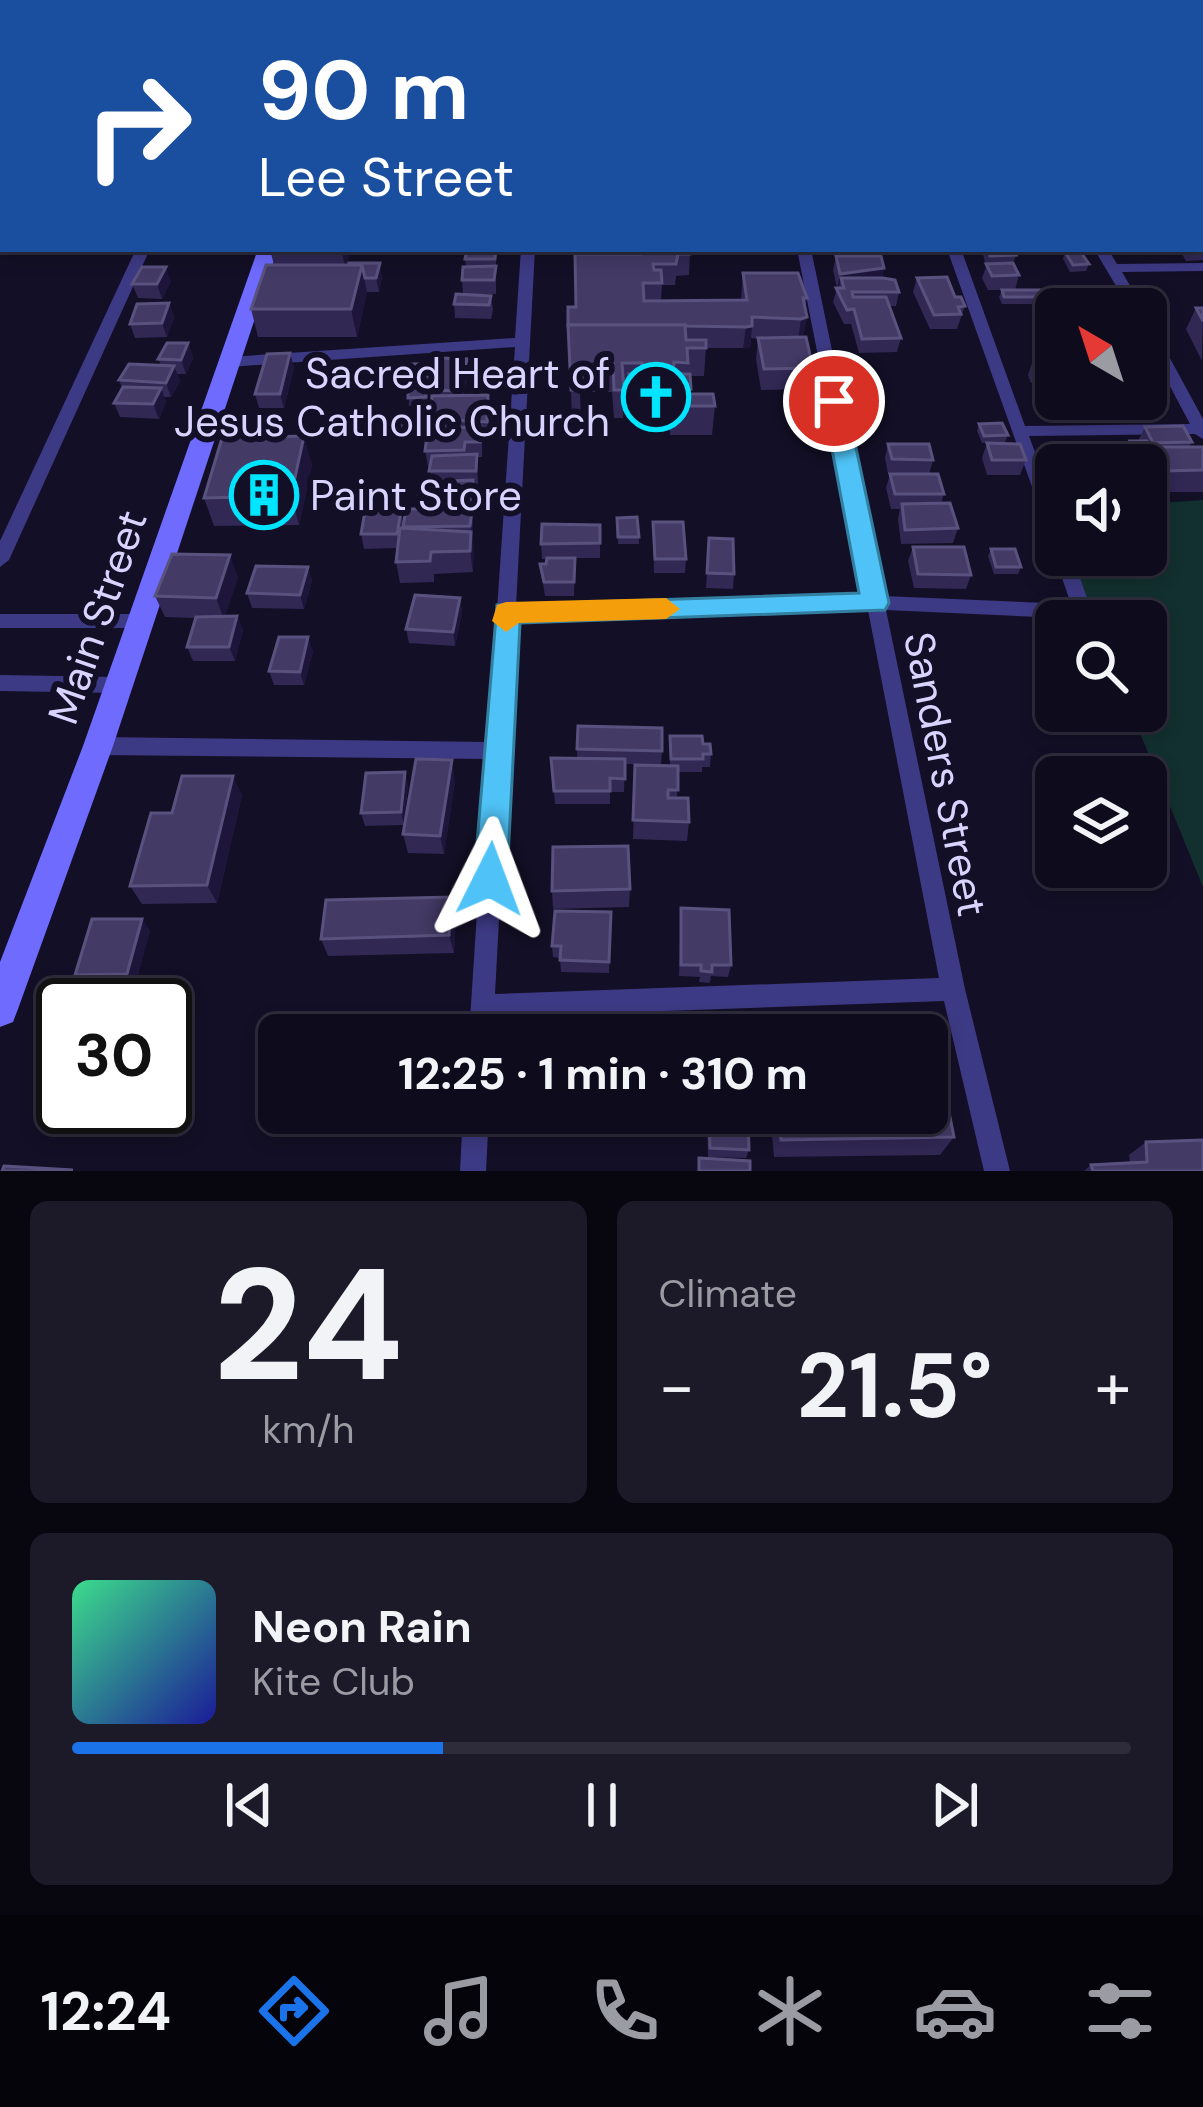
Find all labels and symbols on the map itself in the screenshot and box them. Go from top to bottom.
north arrow [1035,288,1167,420]
place label: Sacred Heart of Jesus Catholic Church [174,346,610,449]
pin [783,350,885,452]
church icon: Sacred Heart of Jesus Catholic Church [621,362,691,432]
building icon: Paint Store [229,460,299,530]
place label: Paint Store [310,468,522,523]
street label: Main Street [35,503,160,731]
street label: Sanders Street [891,627,1000,921]
position arrow [427,816,553,942]
speed limit sign: 30 [36,978,192,1134]

